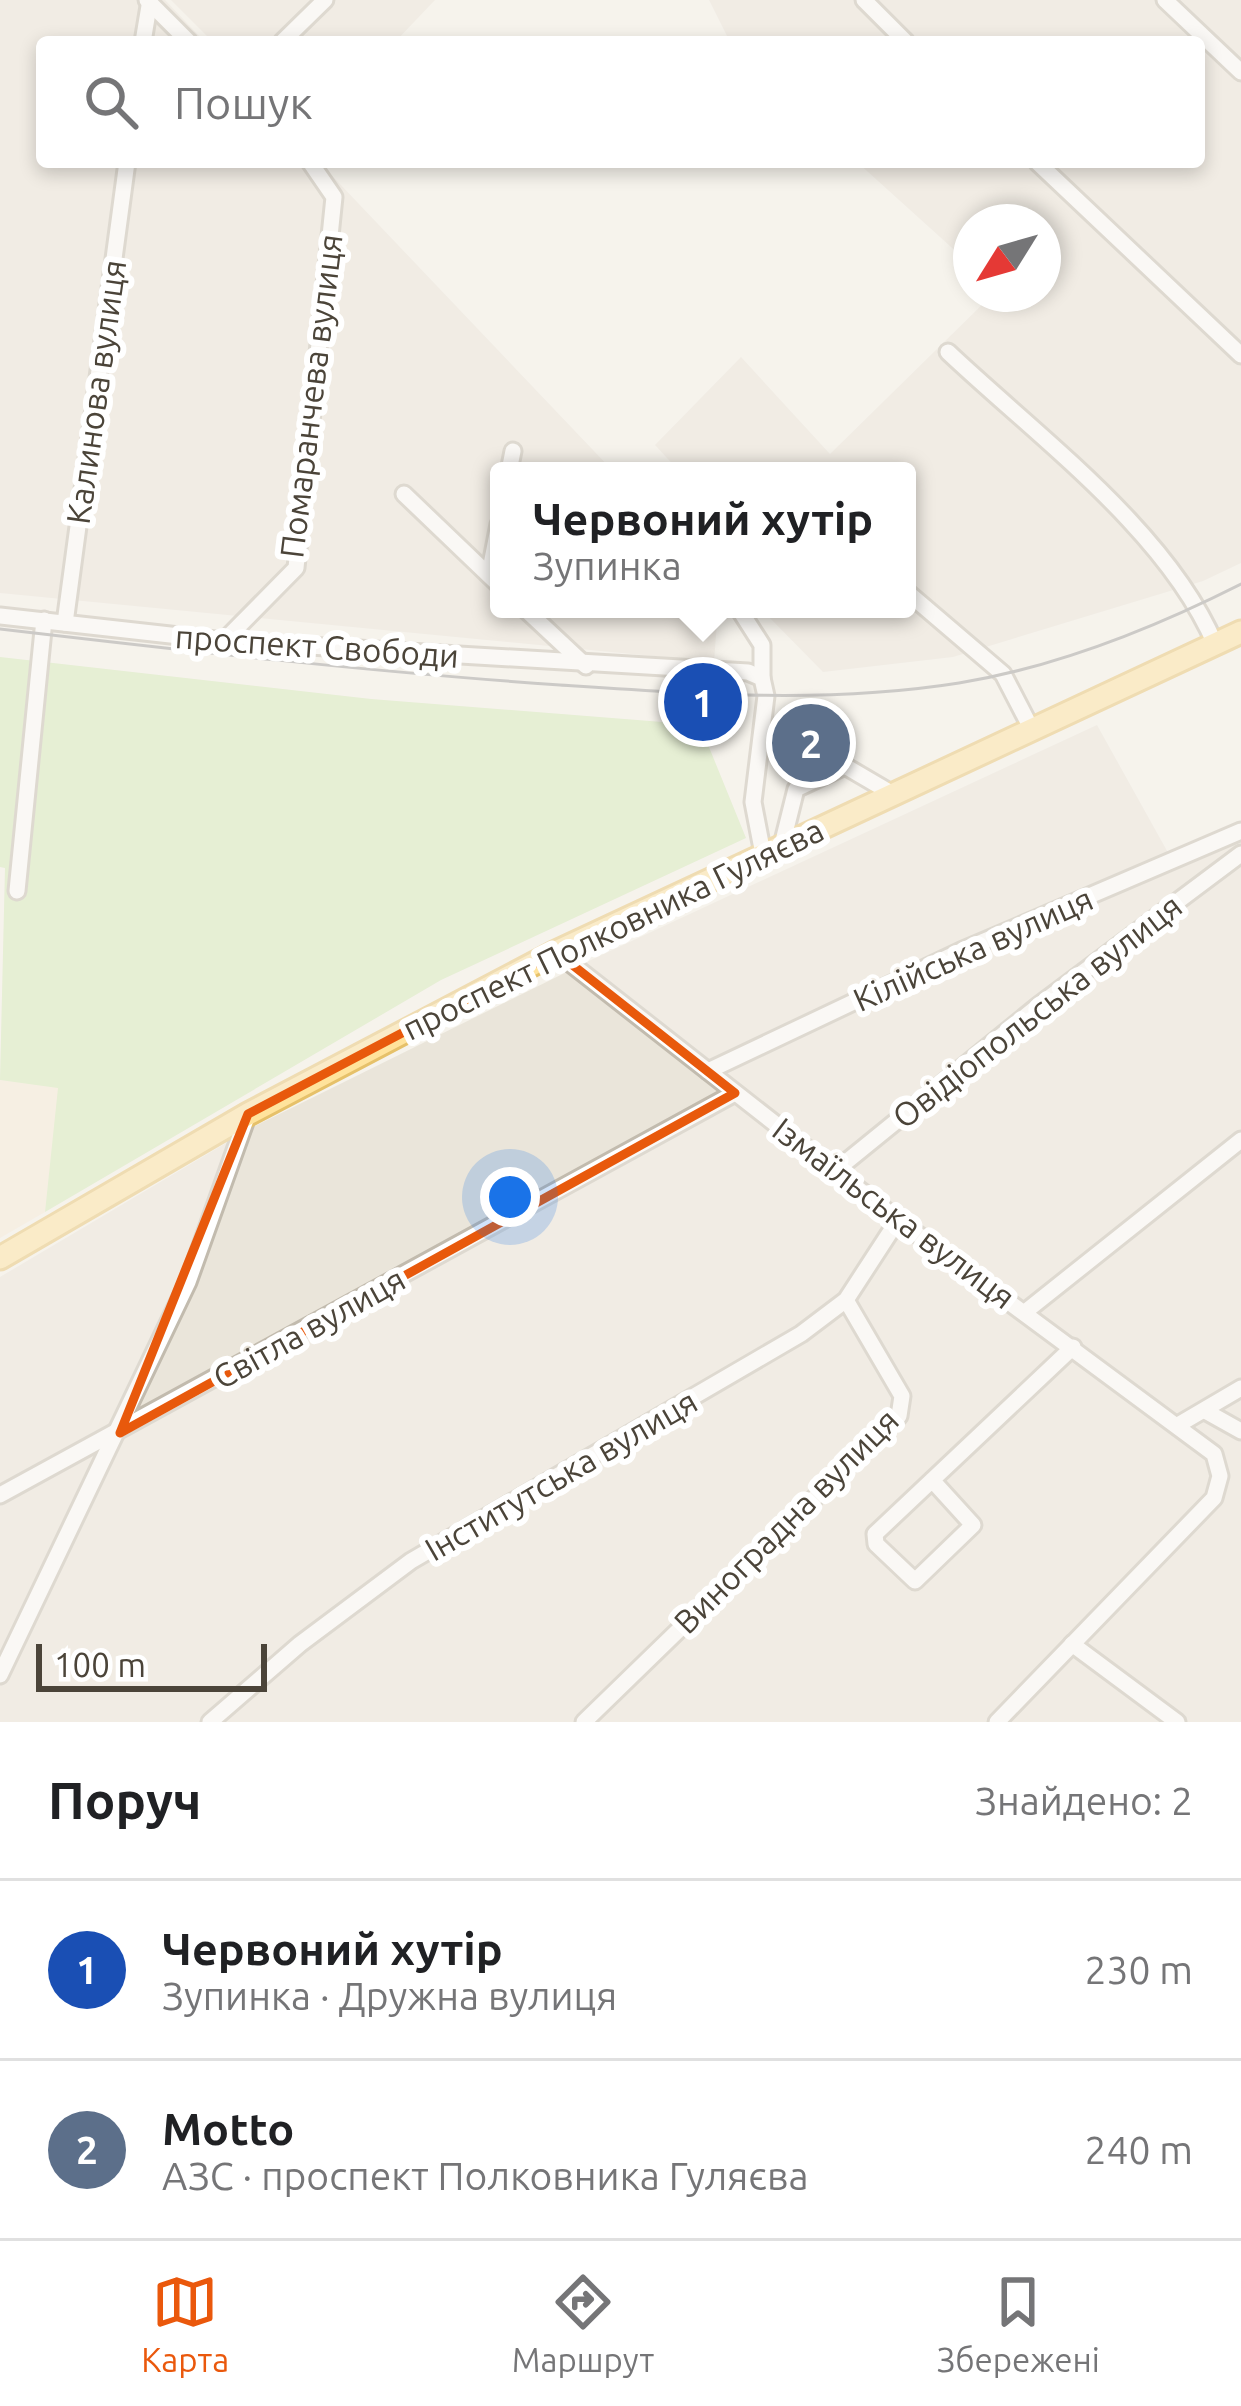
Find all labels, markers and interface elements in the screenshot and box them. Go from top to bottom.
search box [36,36,1205,168]
icon: search [78,69,144,135]
text: Пошук [174,77,313,128]
north arrow [953,204,1061,312]
street label: Помаранчева вулиця [272,232,349,560]
street label: Калинова вулиця [59,257,132,526]
popup [490,462,916,618]
text: Червоний хутір [533,493,873,544]
text: Зупинка [533,544,682,587]
street label: проспект Свободи [174,617,460,674]
pin: 1 [664,657,742,747]
pin: 2 [772,698,850,788]
street label: проспект Полковника Гуляєва [396,810,829,1047]
street label: Кілійська вулиця [847,879,1098,1018]
street label: Овідіопольська вулиця [885,886,1189,1135]
street label: Ізмаїльська вулиця [766,1110,1022,1316]
your location [480,1167,540,1227]
street label: Світла вулиця [206,1260,411,1395]
street label: Інститутська вулиця [418,1382,703,1567]
street label: Виноградна вулиця [666,1401,905,1640]
scale bar [36,1638,267,1691]
text: 100 m [54,1646,146,1683]
text: Поруч [48,1771,201,1829]
text: Знайдено: 2 [975,1779,1193,1822]
text: Червоний хутір [162,1923,503,1974]
text: 1 [76,1948,98,1991]
text: 230 m [1084,1948,1193,1991]
text: Зупинка · Дружна вулиця [162,1974,617,2017]
text: Motto [162,2103,294,2154]
text: 2 [76,2128,98,2171]
text: 240 m [1084,2128,1193,2171]
text: АЗС · проспект Полковника Гуляєва [162,2154,809,2197]
tab: Карта [141,2269,229,2378]
tab: Маршрут [512,2269,654,2378]
tab: Збережені [937,2269,1100,2378]

